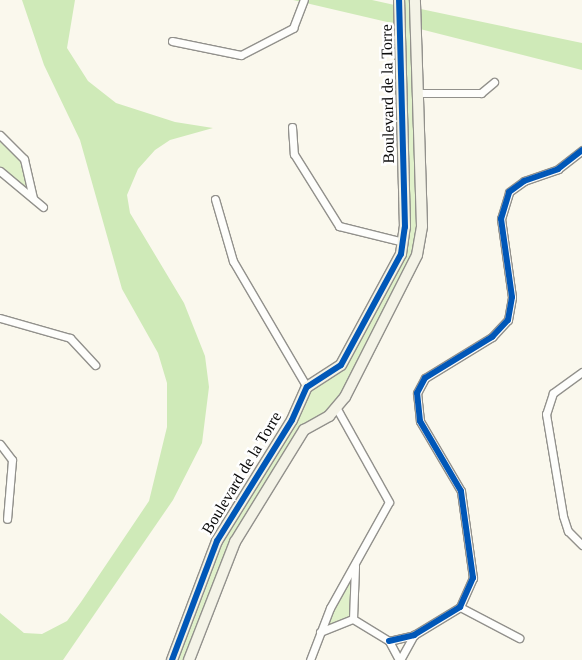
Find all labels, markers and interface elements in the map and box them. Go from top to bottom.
street label: Boulevard de la Torre [377,24,399,164]
street label: Boulevard de la Torre [198,408,286,538]

